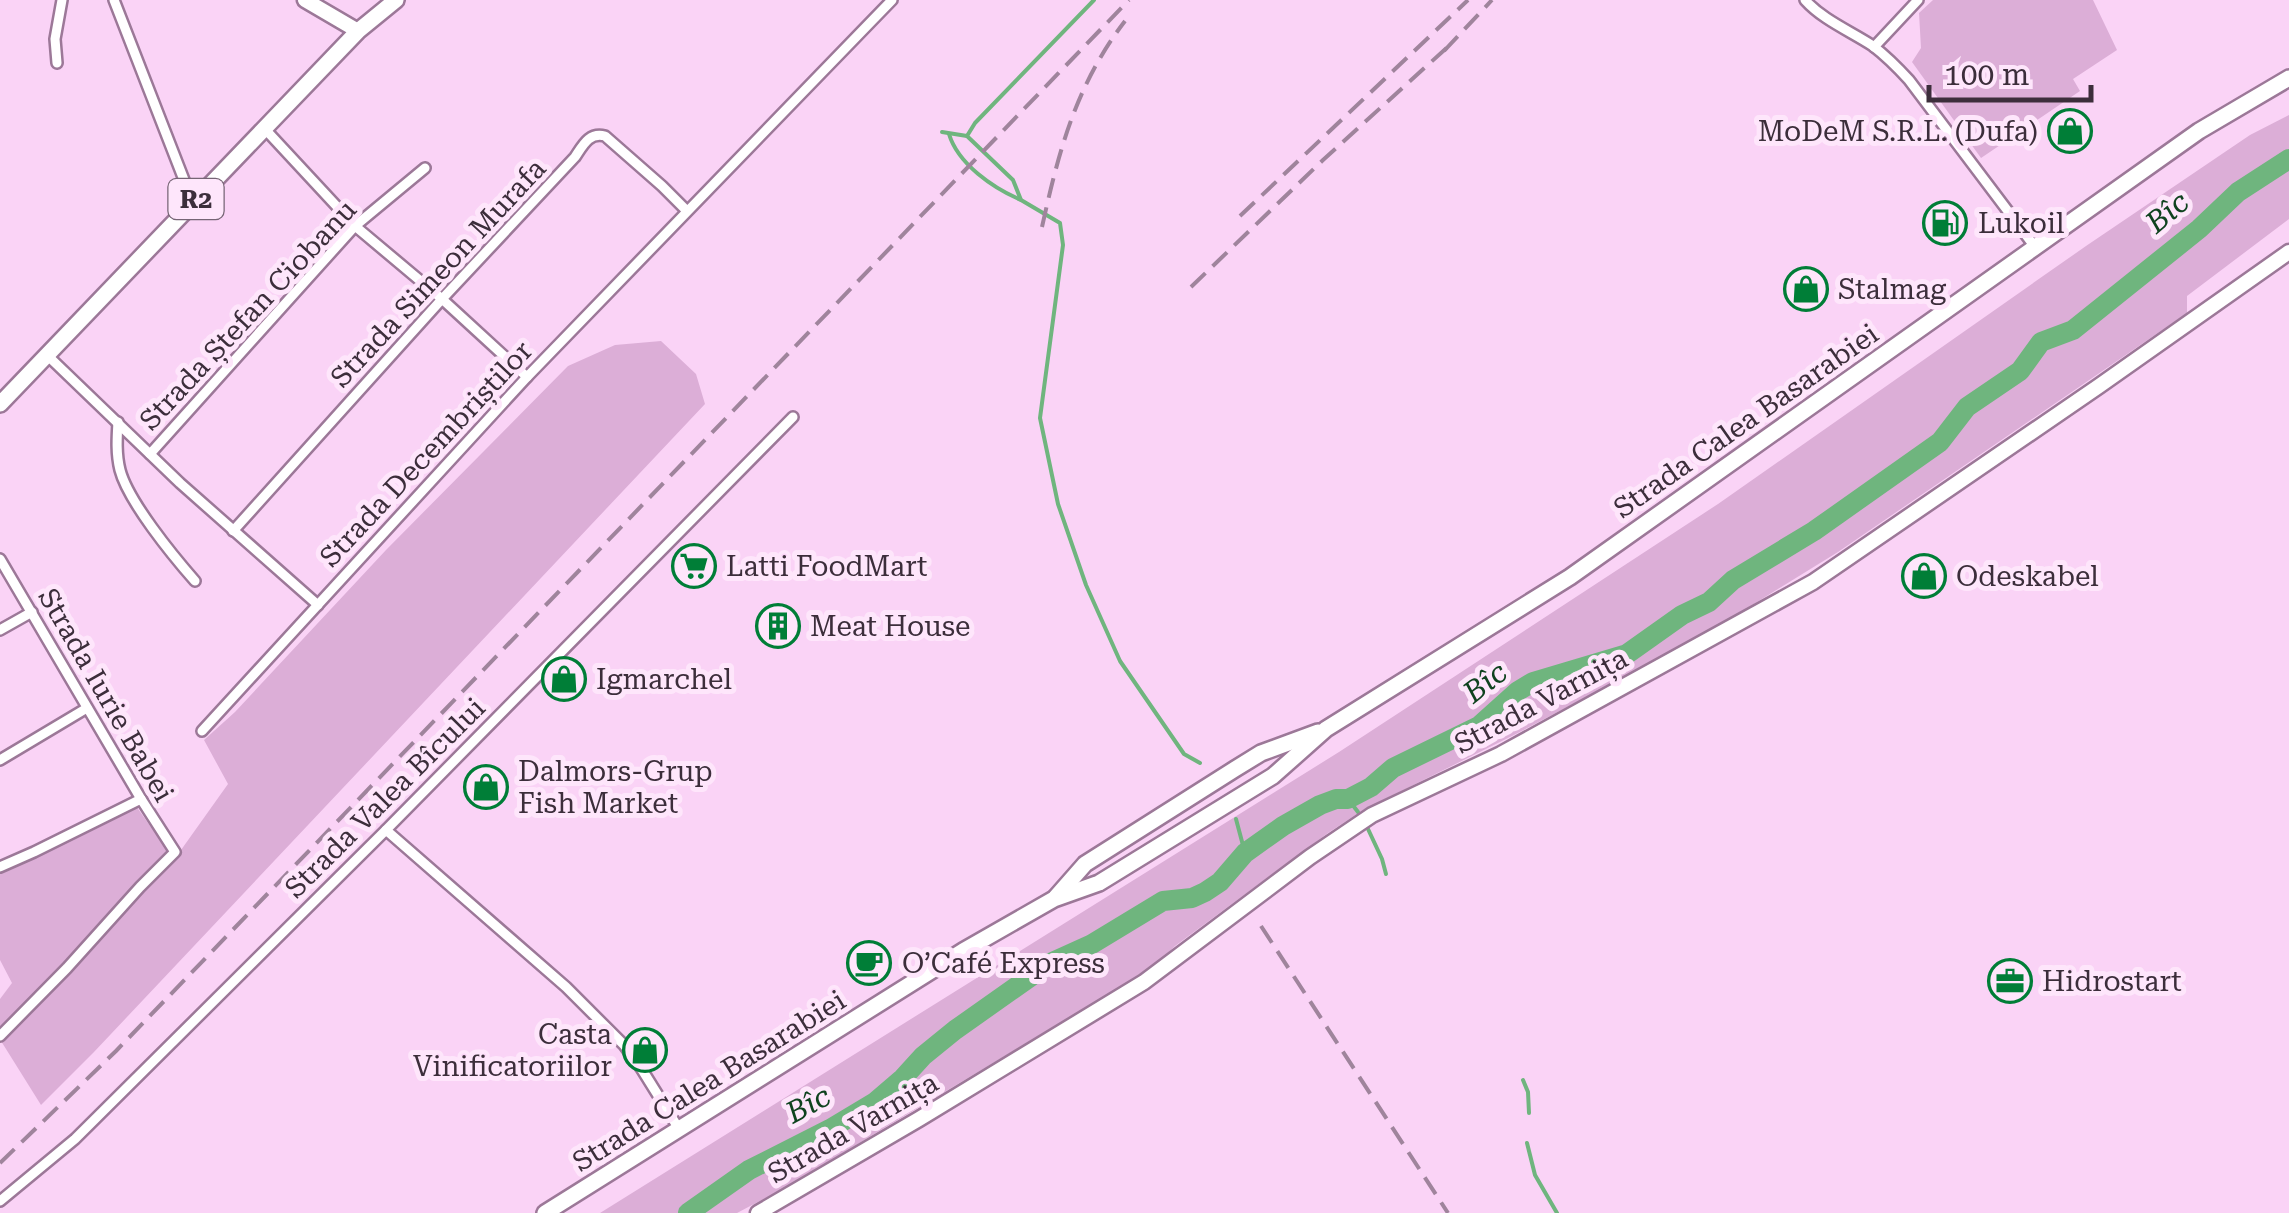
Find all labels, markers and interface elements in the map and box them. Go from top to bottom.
scale bar [1929,40,2092,102]
text: 100 m [1944,57,2029,92]
shop icon: MoDeM S.R.L. (Dufa) [2047,108,2093,154]
place label: MoDeM S.R.L. (Dufa) [1758,115,2038,148]
street label: Strada Simeon Murafa [324,152,552,394]
road number: R2 [168,179,224,219]
water label: Bîc [2138,184,2196,241]
street label: Strada Ștefan Ciobanu [133,193,365,438]
fuel station icon: Lukoil [1922,200,1968,246]
place label: Lukoil [1978,207,2065,240]
shop icon: Stalmag [1783,266,1829,312]
place label: Stalmag [1838,273,1946,306]
street label: Strada Calea Basarabiei [1607,317,1885,525]
street label: Strada Decembriștilor [313,334,541,575]
supermarket icon: Latti FoodMart [671,543,717,589]
place label: Latti FoodMart [726,550,928,583]
shop icon: Odeskabel [1901,553,1947,599]
place label: Odeskabel [1956,560,2099,593]
street label: Strada Iurie Babei [31,582,181,808]
building icon: Meat House [755,603,801,649]
place label: Meat House [810,610,970,643]
street label: Strada Varnița [1449,642,1634,762]
water label: Bîc [1456,654,1514,710]
shop icon: Igmarchel [541,656,587,702]
place label: Igmarchel [596,663,732,696]
street label: Strada Valea Bîcului [278,691,492,905]
place label: Dalmors-Grup Fish Market [518,755,713,820]
shop icon: Dalmors-Grup Fish Market [463,764,509,810]
cafe icon: O’Café Express [846,940,892,986]
place label: O’Café Express [902,947,1105,980]
office icon: Hidrostart [1987,958,2033,1004]
place label: Hidrostart [2042,965,2182,998]
street label: Strada Calea Basarabiei [567,983,851,1179]
place label: Casta Vinificatoriilor [413,1018,612,1083]
shop icon: Casta Vinificatoriilor [622,1027,668,1073]
street label: Strada Varnița [762,1066,945,1192]
water label: Bîc [779,1078,836,1131]

